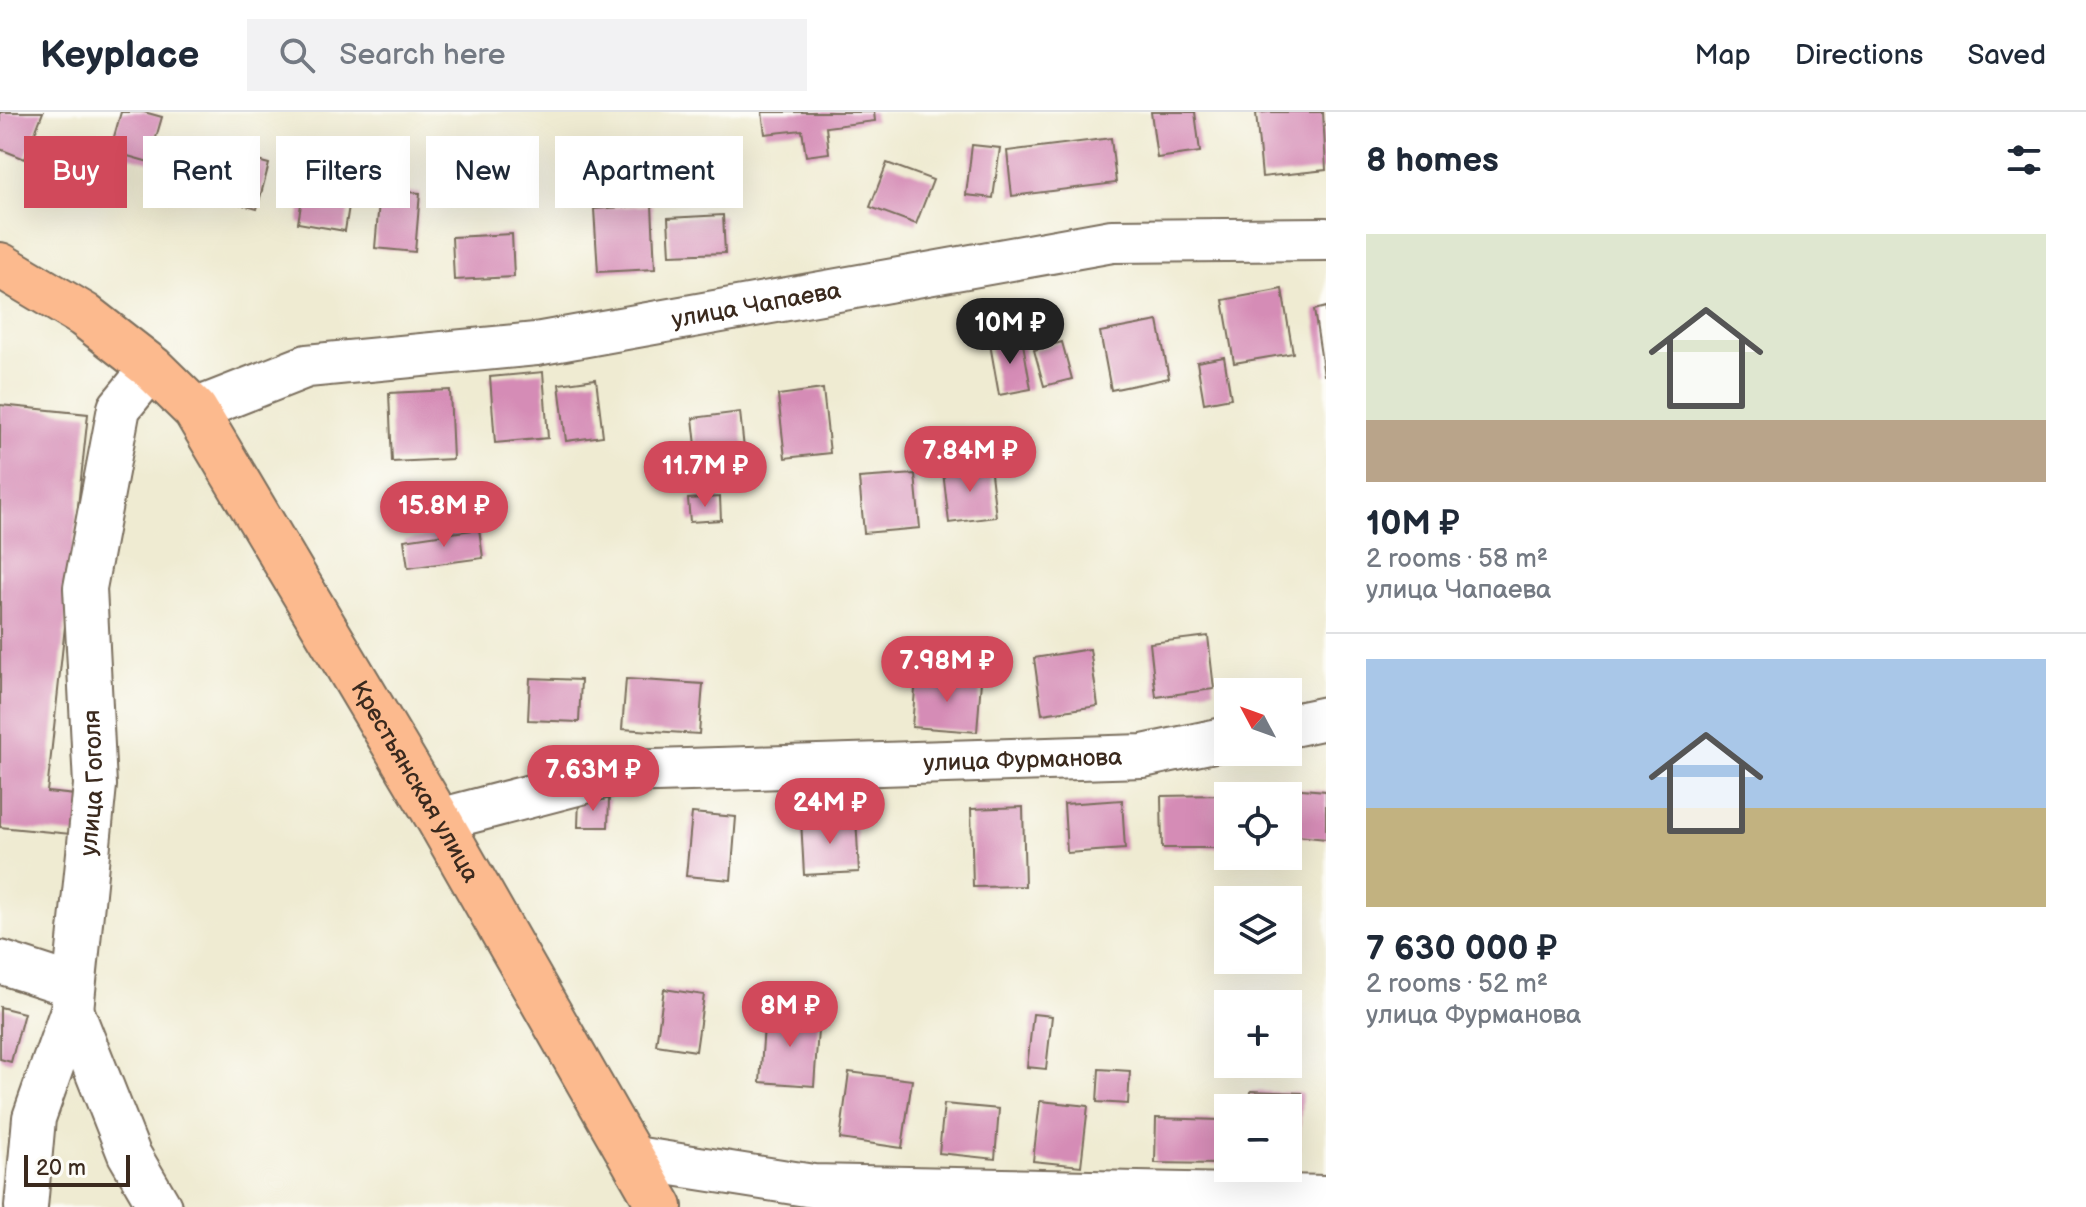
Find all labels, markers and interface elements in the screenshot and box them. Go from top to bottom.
search box [247,19,807,91]
text: Keyplace [40,33,199,78]
icon: search [275,33,319,77]
text: Search here [339,37,506,73]
text: Map [1694,39,1751,72]
text: Directions [1795,39,1923,72]
text: Saved [1967,39,2046,72]
chip: Buy [24,136,127,208]
chip: Rent [143,136,260,208]
chip: Filters [276,136,410,208]
chip: New [426,136,539,208]
chip: Apartment [555,136,743,208]
icon: filters [2002,138,2046,182]
text: 8 homes [1366,140,1499,181]
street label: улица Чапаева [669,275,843,334]
icon: home [1634,286,1778,430]
pin: 10M ₽ [954,298,1066,366]
text: 10M ₽ [974,308,1046,339]
pin: 7.84M ₽ [896,426,1044,494]
text: 7.84M ₽ [922,436,1018,467]
pin: 11.7M ₽ [631,441,779,509]
text: 11.7M ₽ [662,451,748,482]
pin: 15.8M ₽ [370,481,518,549]
text: 15.8M ₽ [398,491,490,522]
text: 10M ₽ [1366,503,1460,544]
text: 2 rooms · 58 m² [1366,544,1548,575]
text: улица Чапаева [1366,575,1551,606]
pin: 7.98M ₽ [873,636,1021,704]
text: 7.98M ₽ [899,646,995,677]
street label: Крестьянская улица [345,675,486,887]
north arrow [1214,678,1302,766]
map controls [1214,678,1302,1182]
street label: улица Гоголя [73,709,110,858]
icon: home [1634,711,1778,855]
street label: улица Фурманова [923,742,1123,777]
pin: 7.63M ₽ [519,745,667,813]
text: 7.63M ₽ [545,755,641,786]
pin: 24M ₽ [774,778,886,846]
button: locate [1214,782,1302,870]
text: 24M ₽ [793,788,867,819]
button: layers [1214,886,1302,974]
text: 7 630 000 ₽ [1366,928,1557,969]
text: 2 rooms · 52 m² [1366,969,1548,1000]
pin: 8M ₽ [743,981,837,1049]
button: + [1214,990,1302,1078]
text: 8M ₽ [760,991,820,1022]
text: улица Фурманова [1366,1000,1582,1031]
button: − [1214,1094,1302,1182]
scale bar [24,1151,130,1187]
text: 20 m [36,1155,86,1182]

